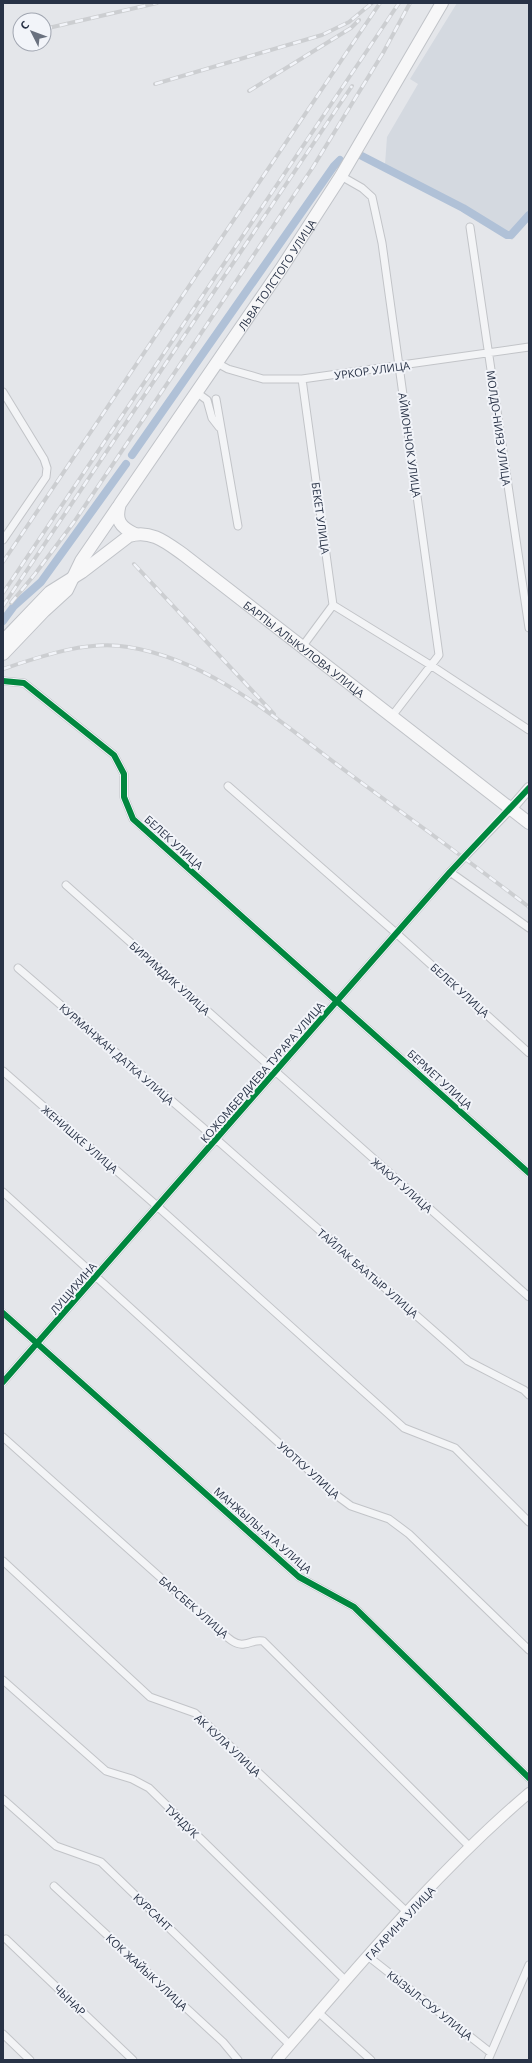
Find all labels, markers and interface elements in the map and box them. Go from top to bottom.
north arrow [12,12,52,52]
text: С [16,17,32,33]
street label: ЛЬВА ТОЛСТОГО УЛИЦА [234,216,319,333]
street label: УРКОР УЛИЦА [333,357,411,383]
street label: МОЛДО-НИЯЗ УЛИЦА [483,369,515,487]
street label: АЙМОНЧОК УЛИЦА [395,392,425,498]
street label: БЕКЕТ УЛИЦА [309,481,333,555]
street label: БАРПЫ АЛЫКУЛОВА УЛИЦА [241,597,368,700]
street label: БЕЛЕК УЛИЦА [141,812,207,872]
street label: БИРИМДИК УЛИЦА [127,938,213,1018]
street label: БЕЛЕК УЛИЦА [427,960,493,1020]
street label: КОЖОМБЕРДИЕВА ТУРАРА УЛИЦА [197,998,327,1146]
street label: КУРМАНЖАН ДАТКА УЛИЦА [57,1000,178,1108]
street label: БЕРМЕТ УЛИЦА [404,1046,476,1112]
street label: ЖЕНИШКЕ УЛИЦА [39,1102,121,1176]
street label: ЖАКУТ УЛИЦА [368,1154,436,1216]
street label: ТАЙЛАК БААТЫР УЛИЦА [314,1225,422,1321]
street label: ЛУЩИХИНА [46,1259,100,1317]
street label: УЮТКУ УЛИЦА [275,1438,343,1502]
street label: МАНЖЫЛЫ-АТА УЛИЦА [211,1483,315,1577]
street label: БАРСБЕК УЛИЦА [156,1573,232,1641]
street label: АК КУЛА УЛИЦА [192,1710,264,1780]
street label: ТУНДУК [162,1801,203,1841]
street label: ГАГАРИНА УЛИЦА [362,1883,438,1963]
street label: КУРСАНТ [130,1890,176,1934]
street label: КОК ЖАЙЫК УЛИЦА [103,1930,191,2014]
street label: КЫЗЫЛ-СУУ УЛИЦА [384,1967,476,2043]
street label: ЧЫНАР [51,1981,89,2019]

